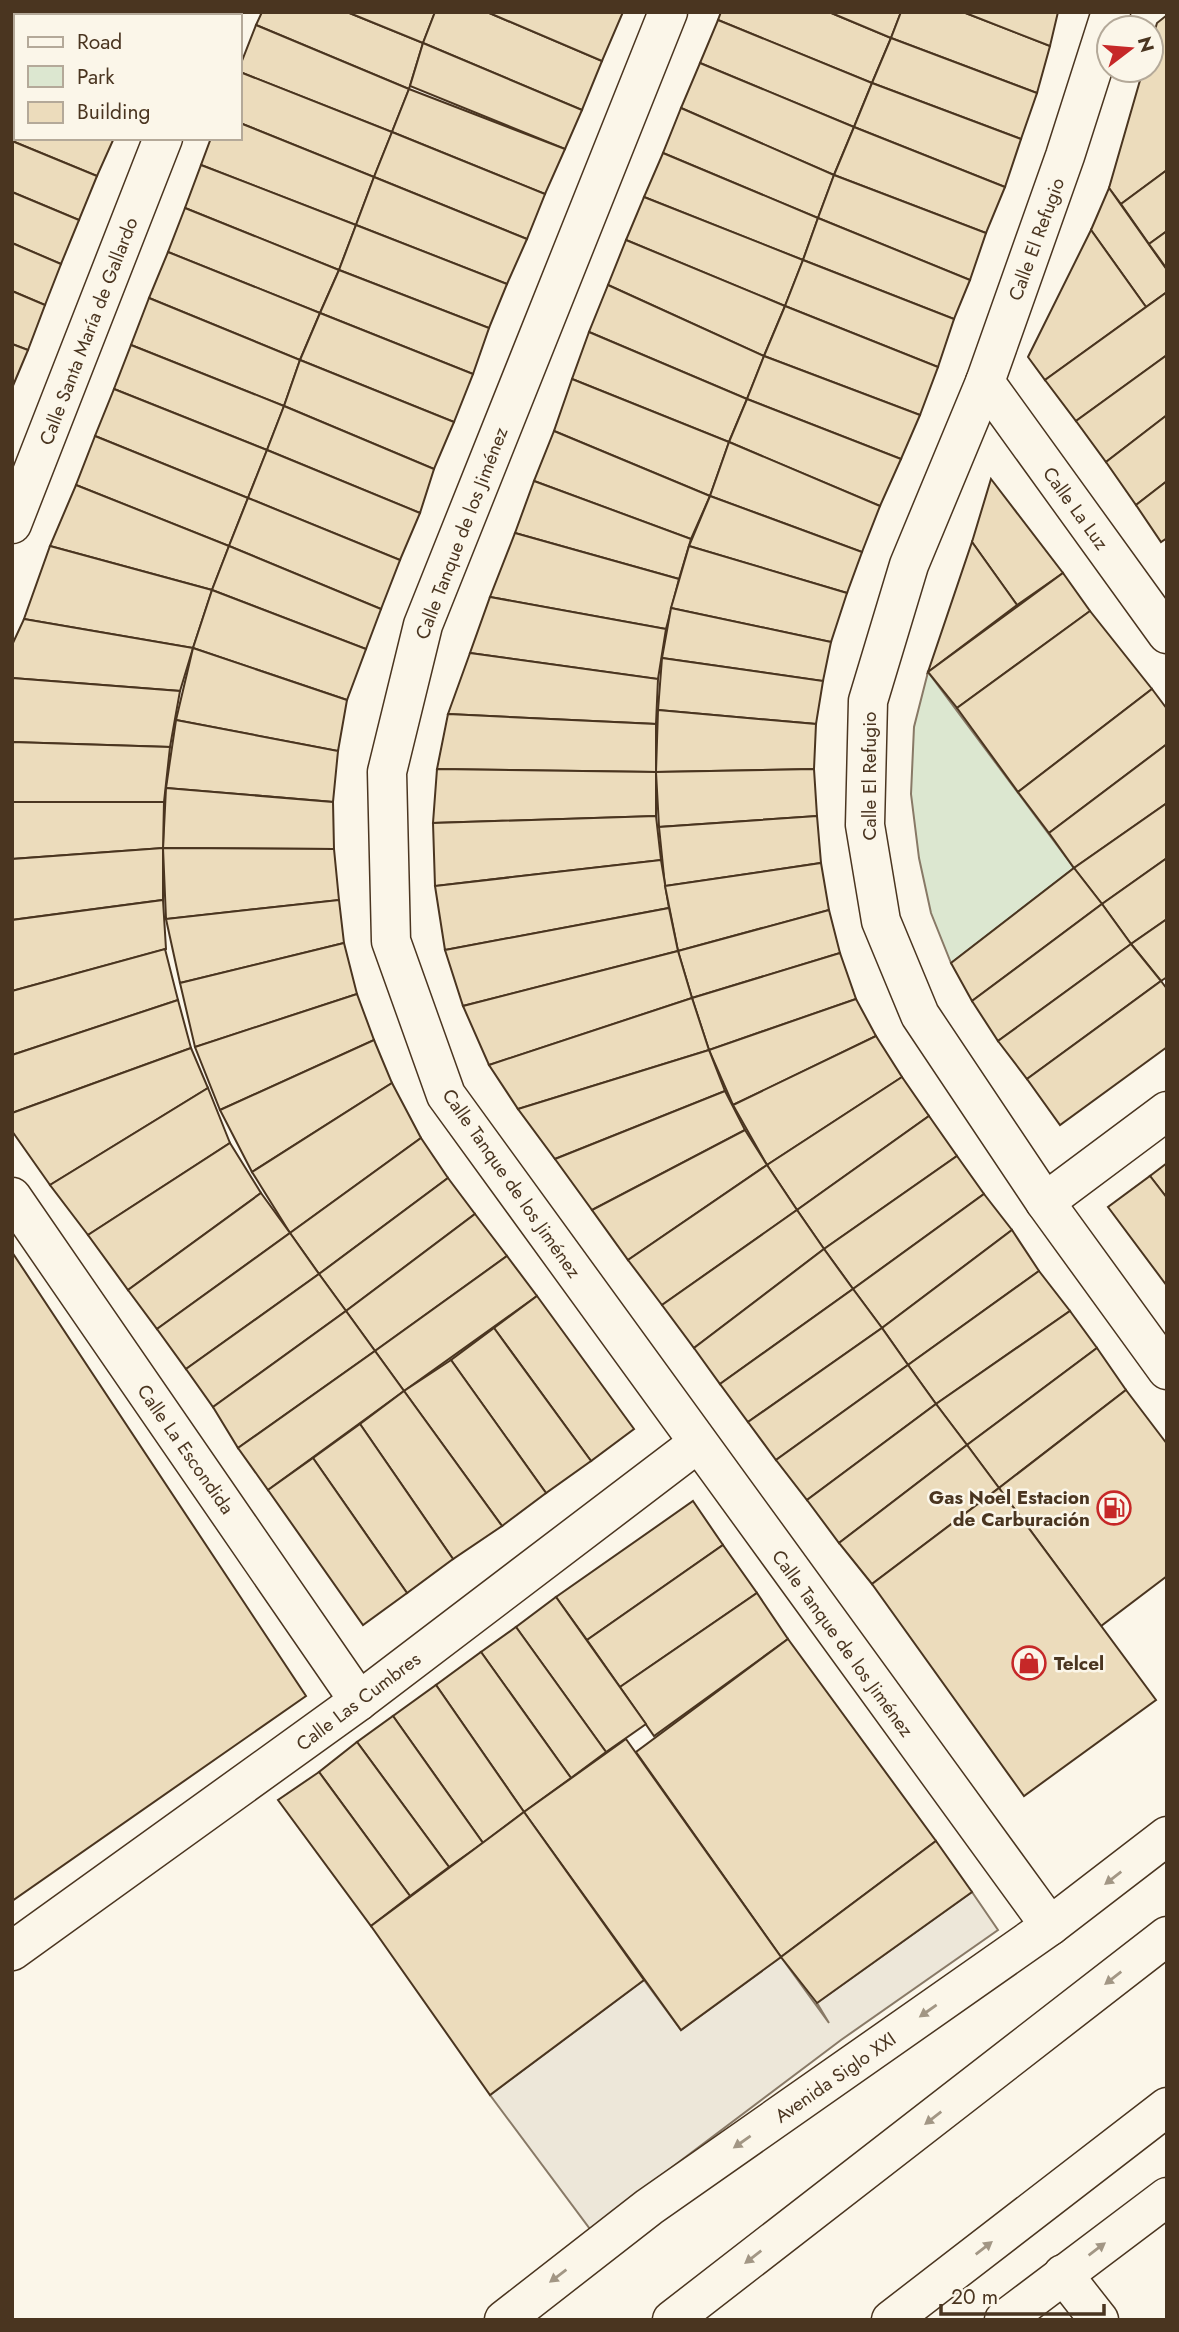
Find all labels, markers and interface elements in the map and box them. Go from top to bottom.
legend [14,14,242,140]
north arrow [1095,14,1165,84]
text: Road [77,27,122,57]
text: N [1131,33,1161,55]
text: Park [77,62,115,92]
text: Building [77,97,150,127]
street label: Calle El Refugio [1002,174,1071,304]
street label: Calle Santa María de Gallardo [33,213,144,449]
street label: Calle Tanque de los Jiménez [408,423,515,643]
street label: Calle La Luz [1036,461,1115,556]
street label: Calle El Refugio [856,712,883,840]
street label: Calle Tanque de los Jiménez [436,1083,587,1284]
street label: Calle La Escondida [131,1379,241,1520]
place label: Gas Noel Estacion de Carburación [929,1484,1090,1533]
fuel station icon: Gas Noel Estacion de Carburación [1095,1489,1133,1527]
street label: Calle Tanque de los Jiménez [765,1544,920,1743]
shop icon: Telcel [1010,1644,1048,1682]
street label: Calle Las Cumbres [290,1645,426,1757]
place label: Telcel [1054,1650,1104,1677]
one-way arrow [1104,1870,1122,1885]
one-way arrow [1104,1971,1122,1986]
one-way arrow [919,2004,937,2018]
street label: Avenida Siglo XXI [769,2026,901,2129]
one-way arrow [924,2110,942,2124]
one-way arrow [733,2135,751,2149]
one-way arrow [974,2240,992,2255]
one-way arrow [1088,2242,1106,2256]
one-way arrow [744,2249,762,2263]
one-way arrow [550,2268,568,2283]
scale bar [941,2272,1104,2316]
text: 20 m [951,2282,998,2312]

